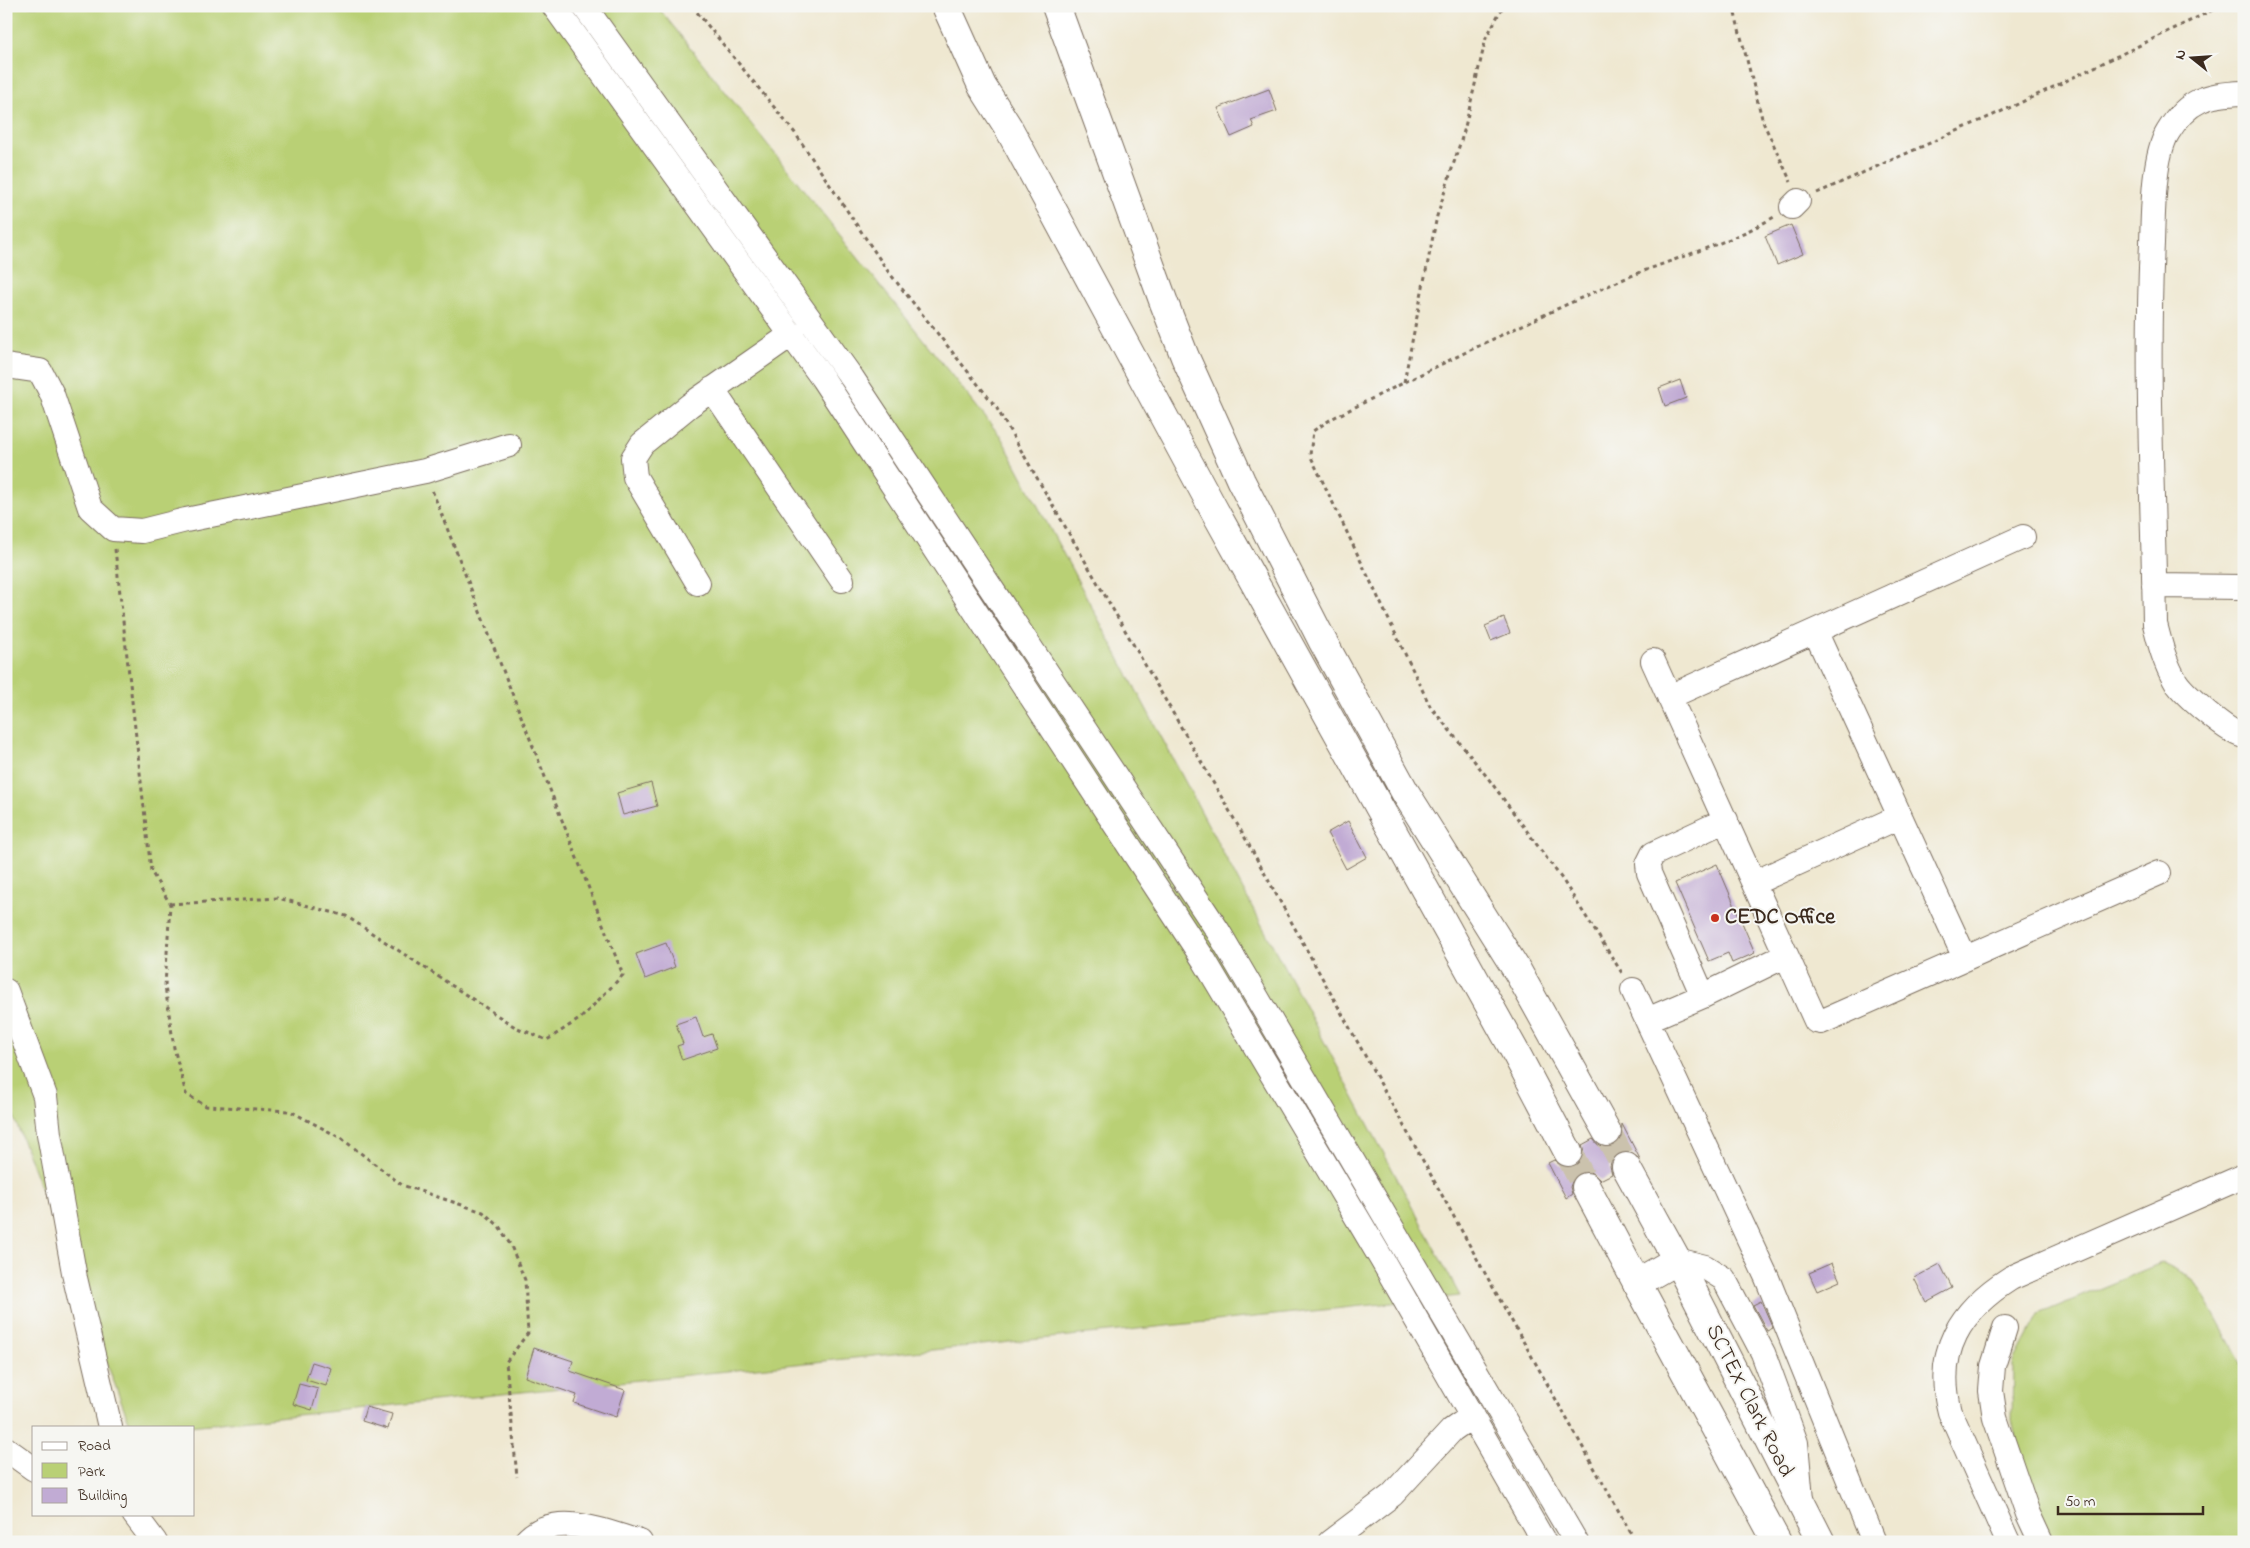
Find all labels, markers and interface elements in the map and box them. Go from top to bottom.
north arrow [2168,32,2218,82]
text: N [2170,47,2192,62]
place label: CEDC Office [1725,902,1836,934]
marker: CEDC Office [1709,912,1721,924]
street label: SCTEX Clark Road [1697,1319,1801,1483]
legend [32,1426,195,1516]
text: Road [78,1435,111,1457]
text: Park [78,1461,106,1483]
scale bar [2058,1483,2202,1515]
text: Building [77,1485,127,1508]
text: 50 m [2065,1491,2096,1513]

